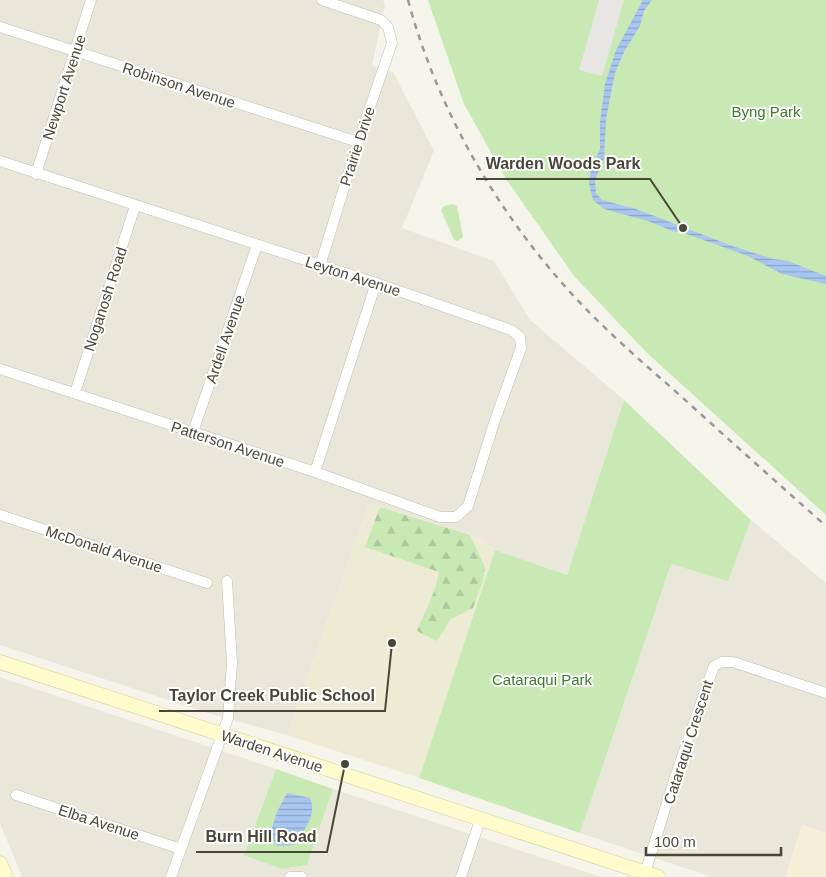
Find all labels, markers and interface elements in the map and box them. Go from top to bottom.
street label: Newport Avenue [39,32,89,142]
street label: Robinson Avenue [121,59,237,111]
park label: Byng Park [731,103,801,120]
street label: Prairie Drive [336,104,378,188]
callout: Warden Woods Park [476,148,650,179]
text: Warden Woods Park [486,155,640,172]
street label: Noganosh Road [80,245,130,353]
street label: Leyton Avenue [303,253,403,299]
street label: Ardell Avenue [202,293,248,385]
street label: Patterson Avenue [169,418,287,470]
street label: McDonald Avenue [44,522,164,576]
park label: Cataraqui Park [492,671,593,688]
street label: Cataraqui Crescent [660,677,716,806]
callout: Taylor Creek Public School [159,680,385,711]
text: Taylor Creek Public School [169,687,375,704]
street label: Warden Avenue [219,727,325,775]
street label: Elba Avenue [56,801,142,843]
callout: Burn Hill Road [196,821,327,852]
scale bar [646,824,781,856]
text: Burn Hill Road [205,828,317,845]
text: 100 m [654,833,696,850]

